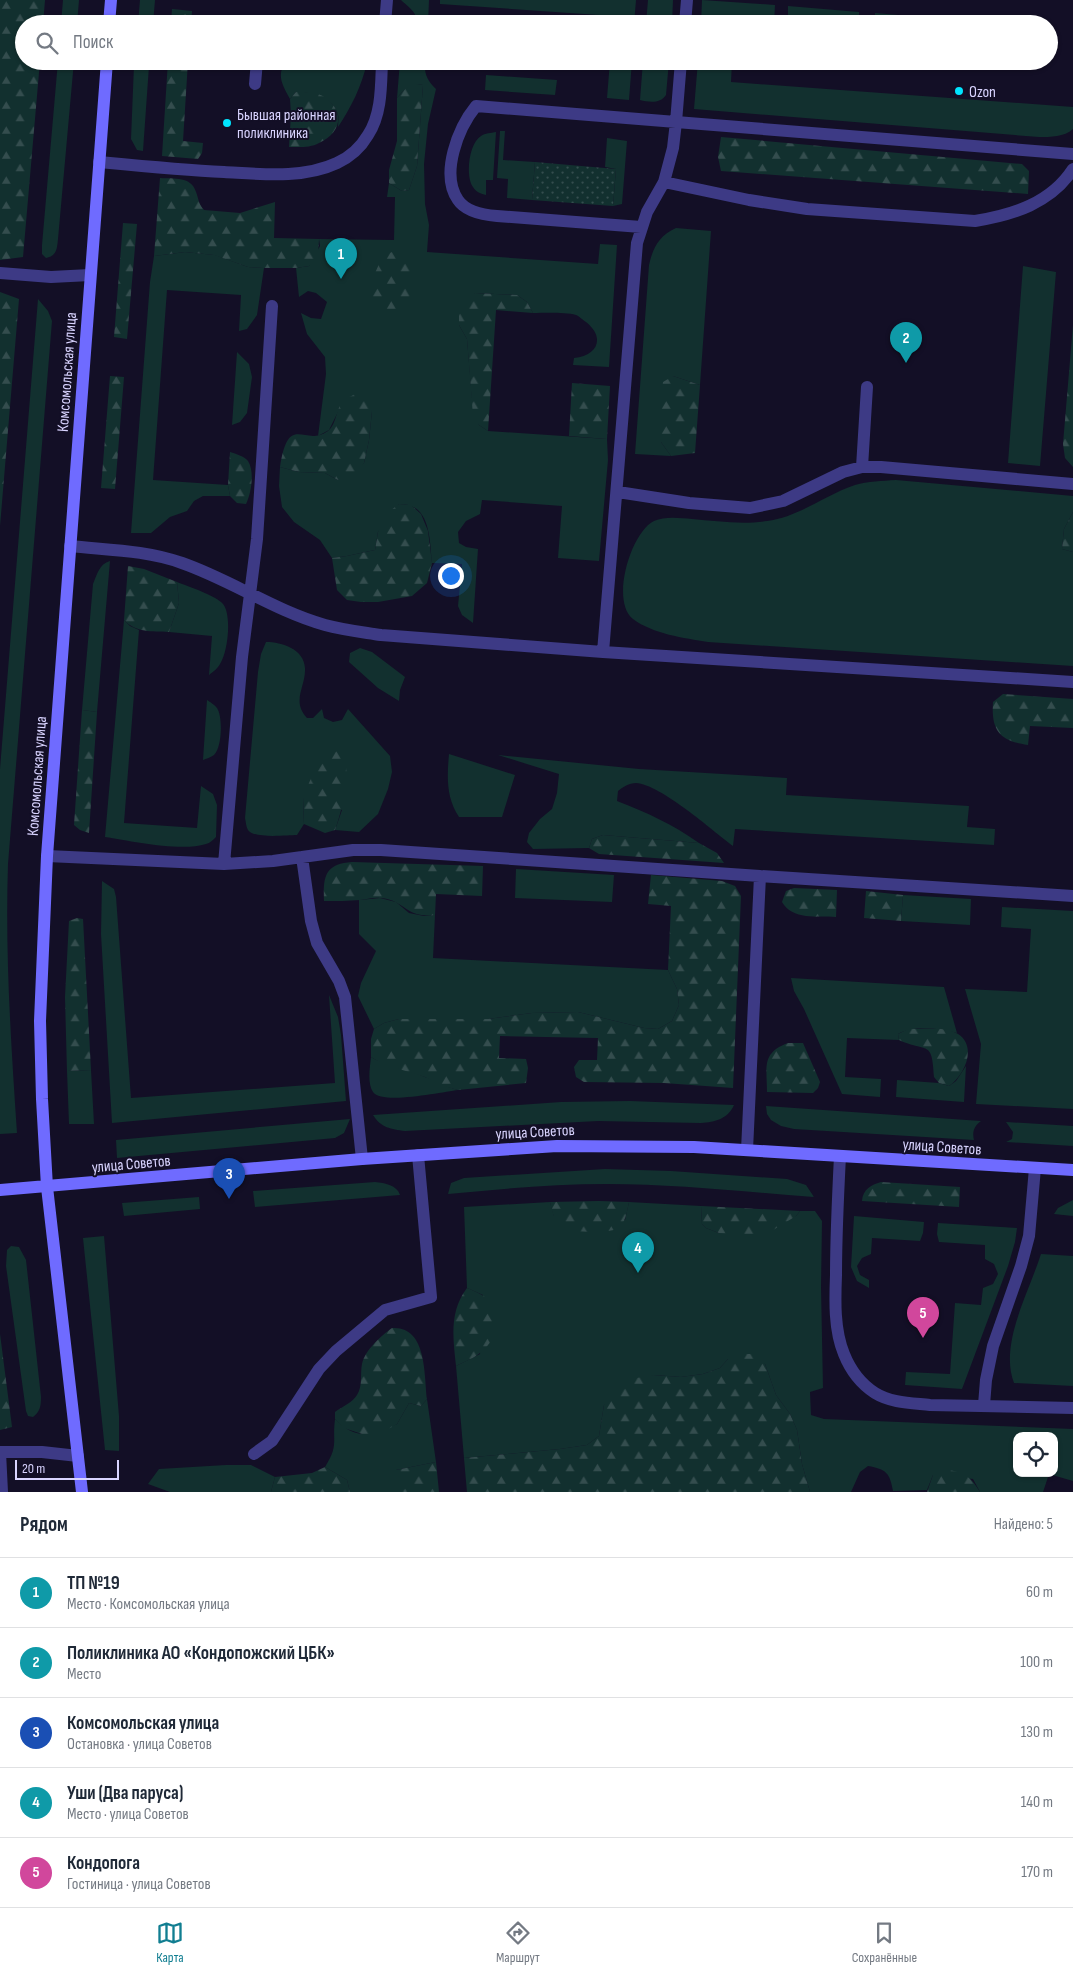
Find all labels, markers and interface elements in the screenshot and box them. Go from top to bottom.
search box [15,15,1058,70]
icon: search [33,29,61,57]
text: Поиск [73,31,113,54]
place label: Ozon [969,83,996,102]
marker: Ozon [953,85,965,97]
place label: Бывшая районная поликлиника [237,106,336,143]
marker: Бывшая районная поликлиника [221,117,233,129]
pin: 1 [325,238,357,279]
street label: Комсомольская улица [54,312,81,433]
pin: 2 [890,322,922,363]
your location [438,563,464,589]
street label: Комсомольская улица [24,716,51,837]
street label: улица Советов [495,1121,575,1144]
street label: улица Советов [902,1135,982,1160]
street label: улица Советов [91,1152,171,1177]
pin: 3 [213,1158,245,1199]
pin: 4 [622,1232,654,1273]
pin: 5 [907,1297,939,1338]
map controls [1013,1432,1058,1477]
button: locate [1013,1432,1058,1477]
scale bar [15,1457,119,1480]
text: 20 m [22,1460,45,1477]
text: Рядом [20,1512,68,1537]
text: Найдено: 5 [994,1515,1053,1534]
text: ТП №19 [67,1572,120,1595]
text: 1 [33,1583,39,1602]
text: 60 m [1026,1583,1053,1602]
text: Место · Комсомольская улица [67,1595,230,1614]
text: Поликлиника АО «Кондопожский ЦБК» [67,1642,335,1665]
text: 2 [32,1653,40,1672]
text: 100 m [1020,1653,1053,1672]
text: Место [67,1665,101,1684]
text: Комсомольская улица [67,1712,219,1735]
text: 3 [32,1723,40,1742]
text: 130 m [1021,1723,1053,1742]
text: Остановка · улица Советов [67,1735,212,1754]
text: Уши (Два паруса) [67,1782,183,1805]
text: 4 [32,1793,40,1812]
text: 140 m [1021,1793,1053,1812]
text: Место · улица Советов [67,1805,189,1824]
text: Кондопога [67,1852,140,1875]
text: 5 [32,1863,40,1882]
text: 170 m [1021,1863,1053,1882]
text: Гостиница · улица Советов [67,1875,211,1894]
tab: Карта [156,1919,184,1966]
tab: Маршрут [496,1919,540,1966]
tab: Сохранённые [852,1919,917,1966]

